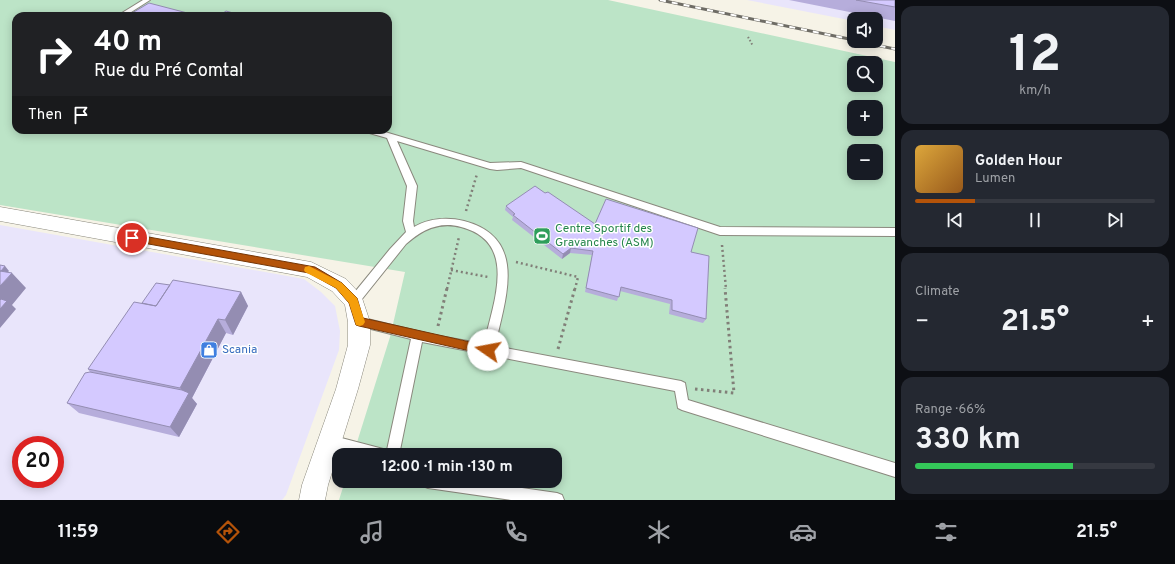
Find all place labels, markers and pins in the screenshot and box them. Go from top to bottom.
pin [115,221,149,255]
place label: Centre Sportif des Gravanches (ASM) [555,221,654,251]
sports icon: Centre Sportif des Gravanches (ASM) [532,226,552,246]
shop icon: Scania [199,340,219,360]
place label: Scania [222,342,257,358]

